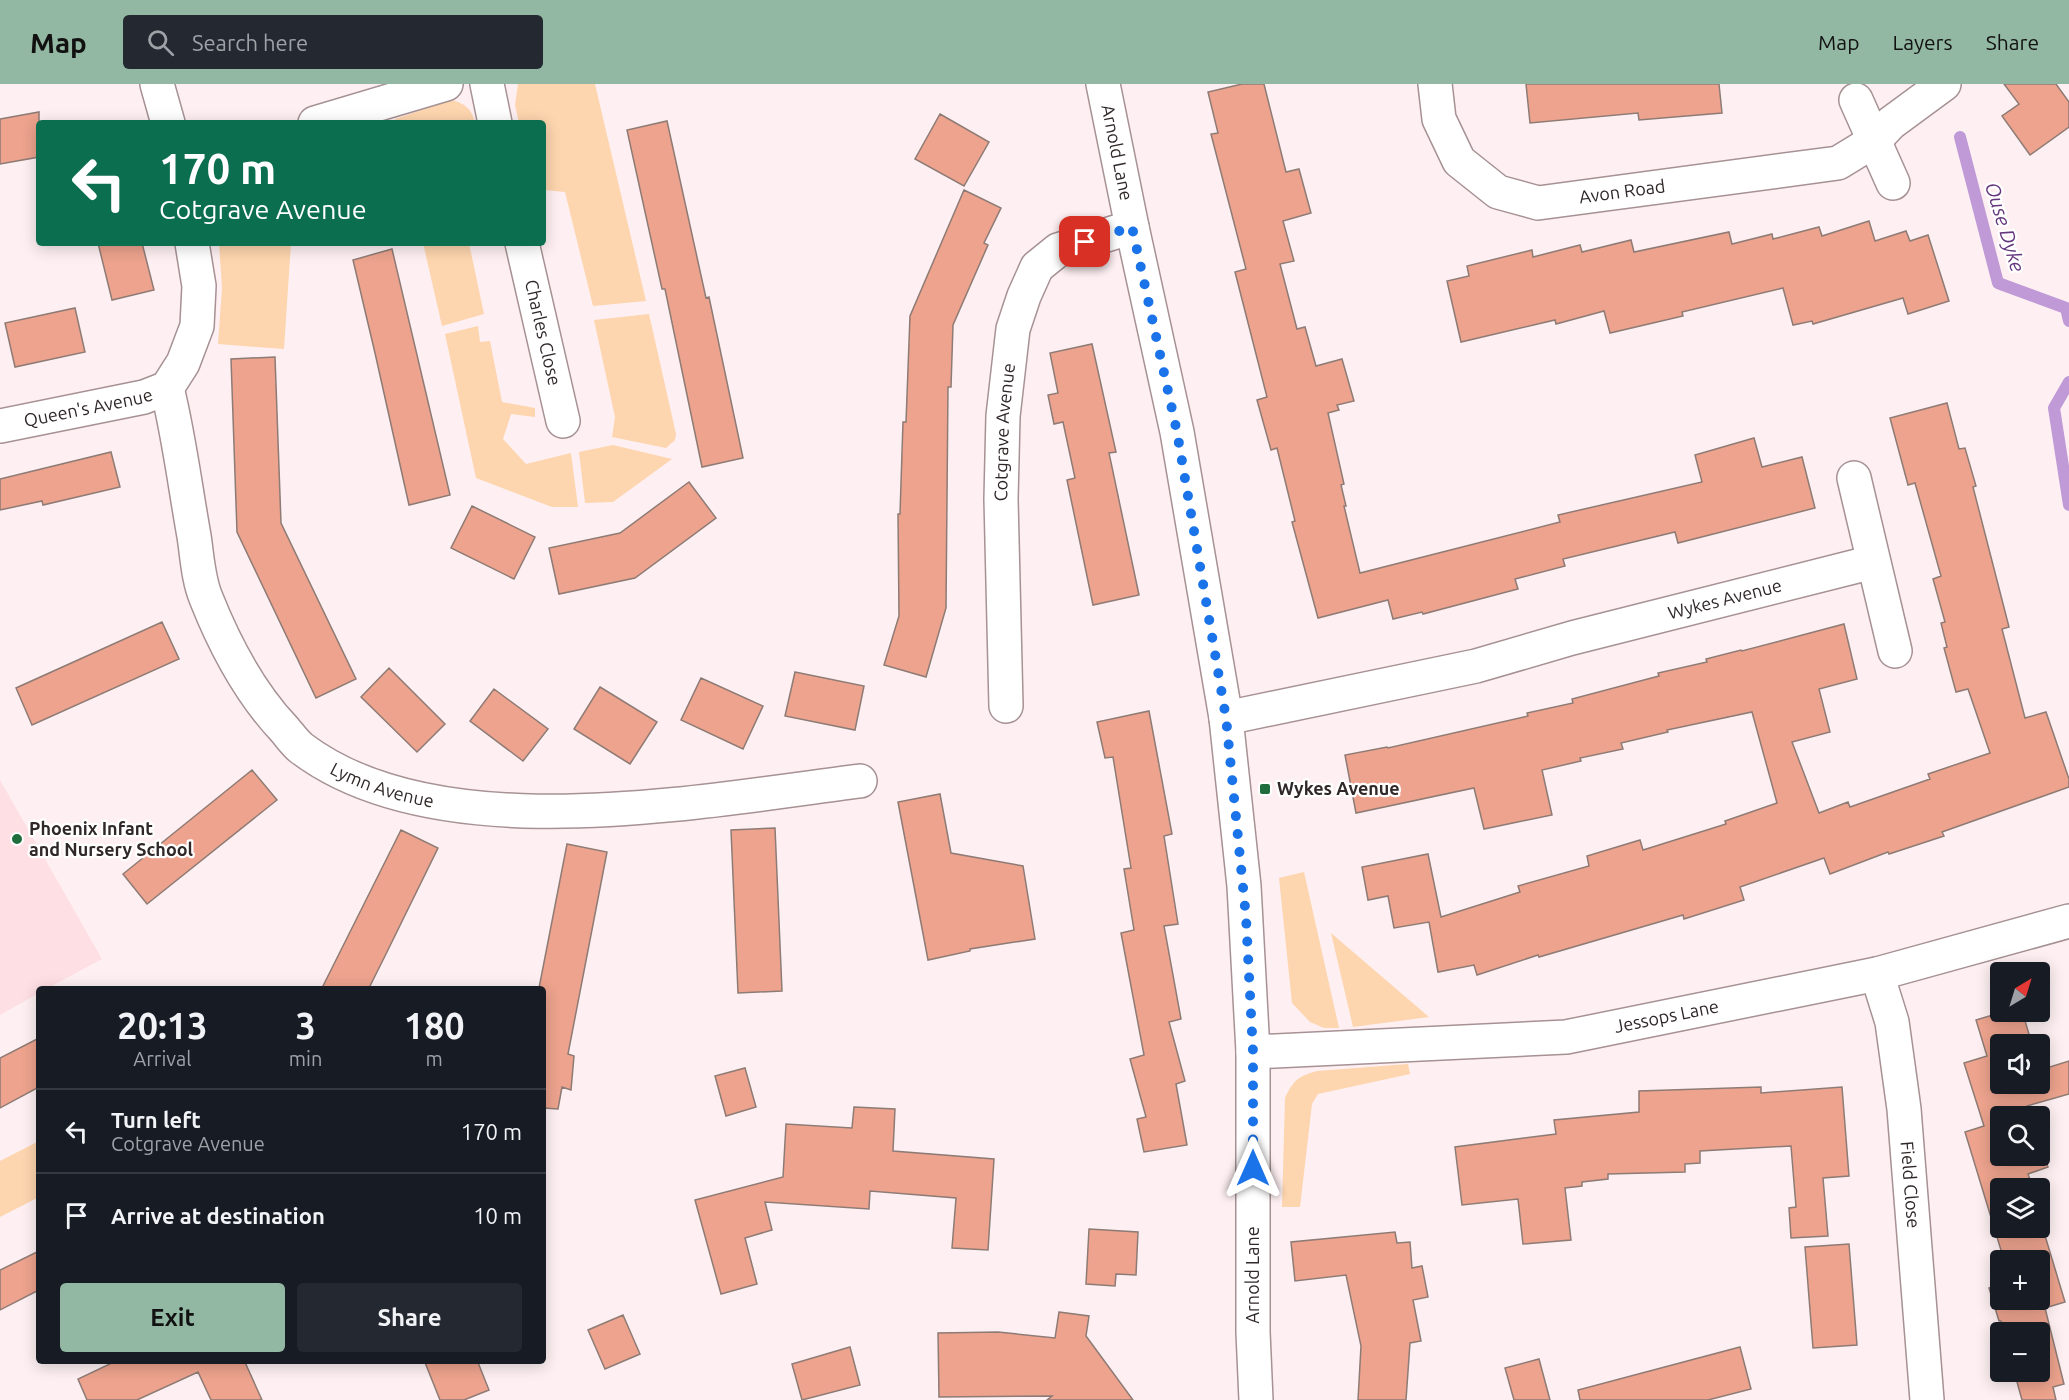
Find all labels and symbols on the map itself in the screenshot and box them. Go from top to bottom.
street label: Arnold Lane [1098,103,1137,202]
street label: Avon Road [1578,175,1666,206]
water label: Ouse Dyke [1981,179,2030,274]
pin [1059,216,1110,267]
street label: Charles Close [522,278,565,387]
street label: Cotgrave Avenue [990,362,1018,502]
street label: Queen's Avenue [22,384,155,431]
street label: Wykes Avenue [1666,574,1784,622]
street label: Lymn Avenue [327,758,436,811]
place label: Wykes Avenue [1277,778,1400,798]
marker: Wykes Avenue [1258,782,1272,796]
place label: Phoenix Infant and Nursery School [29,818,194,859]
marker: Phoenix Infant and Nursery School [10,832,24,846]
north arrow [1990,962,2050,1022]
street label: Jessops Lane [1612,995,1720,1036]
position arrow [1221,1136,1285,1200]
street label: Field Close [1898,1140,1924,1229]
street label: Arnold Lane [1242,1226,1262,1324]

